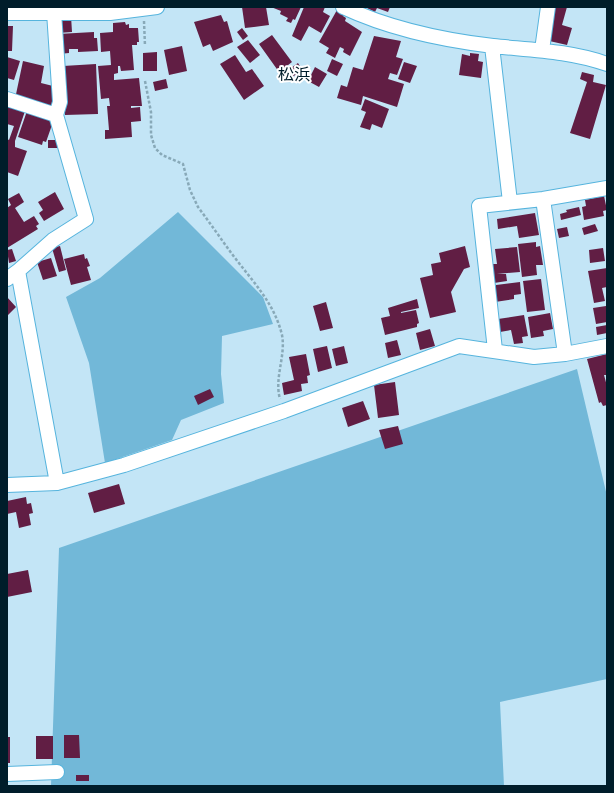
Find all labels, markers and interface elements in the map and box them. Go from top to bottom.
district label: 松浜 [278,66,310,83]

